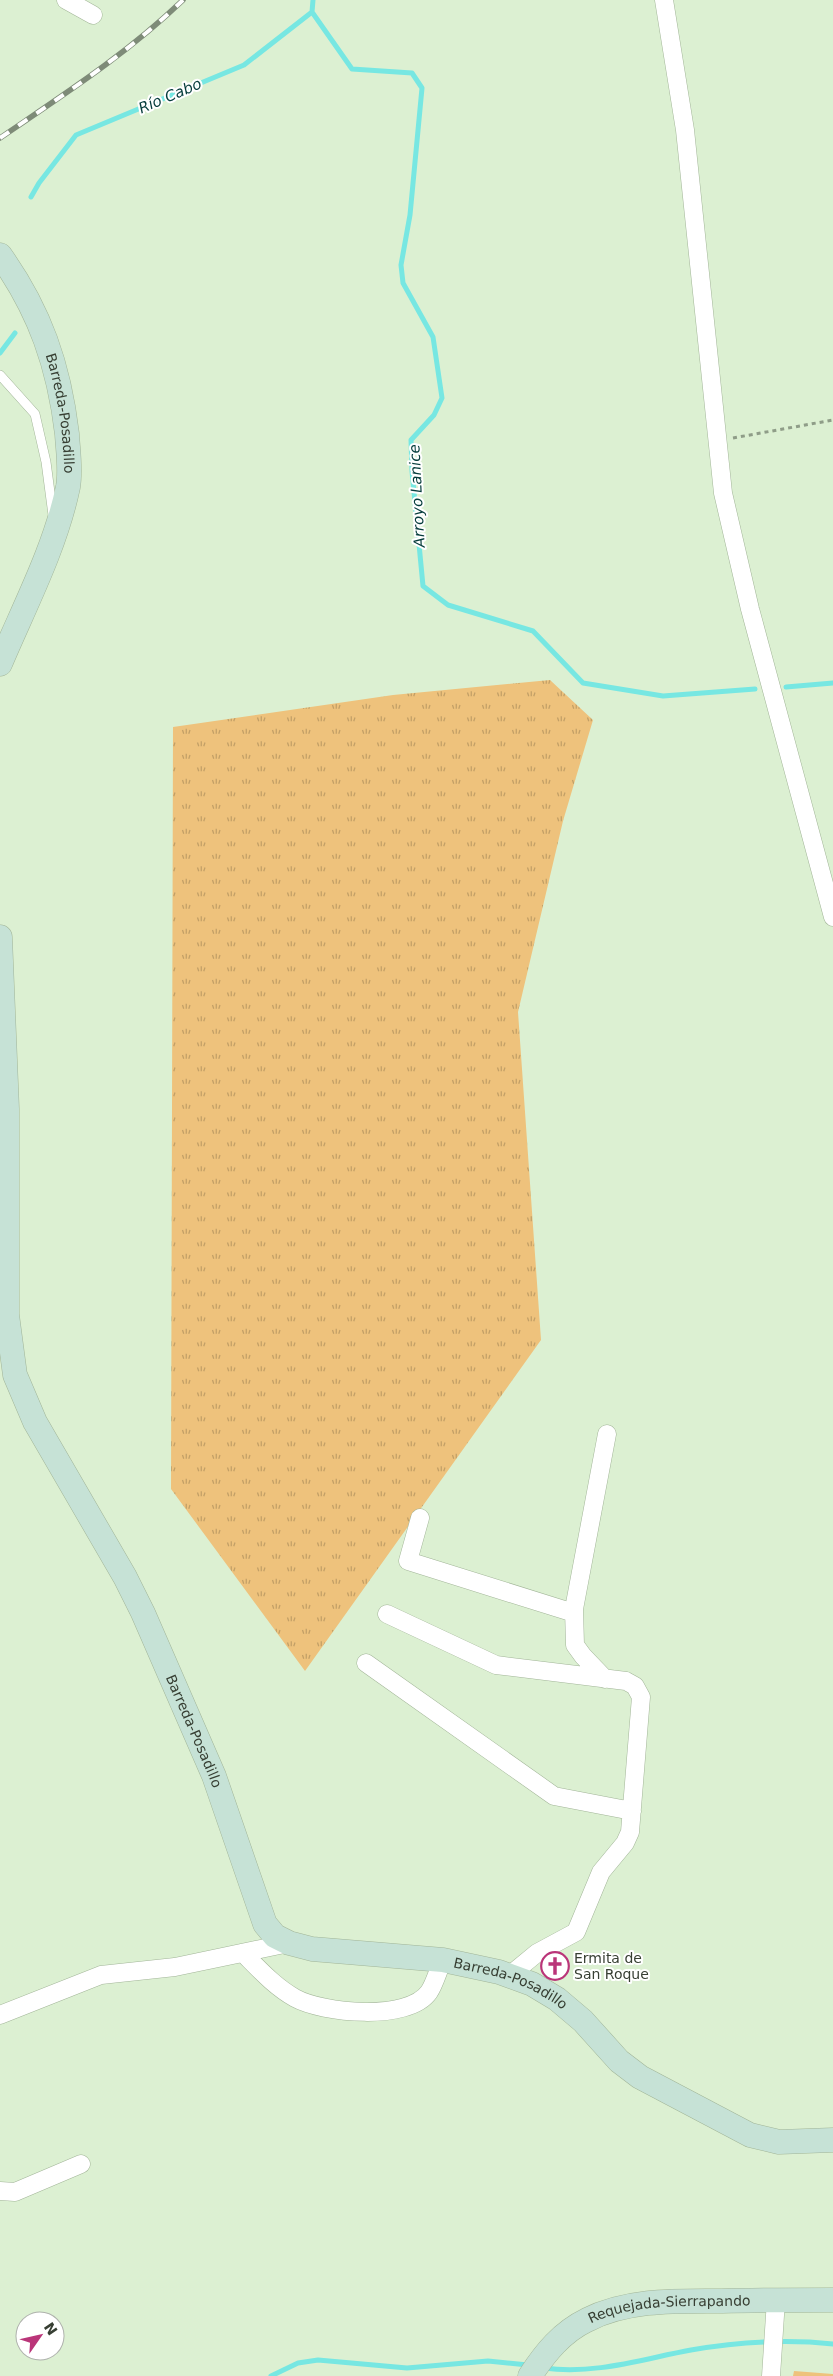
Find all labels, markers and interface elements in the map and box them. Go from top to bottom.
water label: Río Cabo [136,75,204,117]
street label: Barreda-Posadillo [43,351,77,474]
water label: Arroyo Lanice [405,444,429,549]
street label: Barreda-Posadillo [163,1672,225,1790]
place label: Ermita de San Roque [574,1950,649,1982]
church icon: Ermita de San Roque [540,1951,570,1981]
street label: Barreda-Posadillo [452,1954,571,2012]
street label: Requejada-Sierrapando [585,2292,751,2326]
north arrow [15,2311,65,2361]
text: N [41,2319,61,2338]

